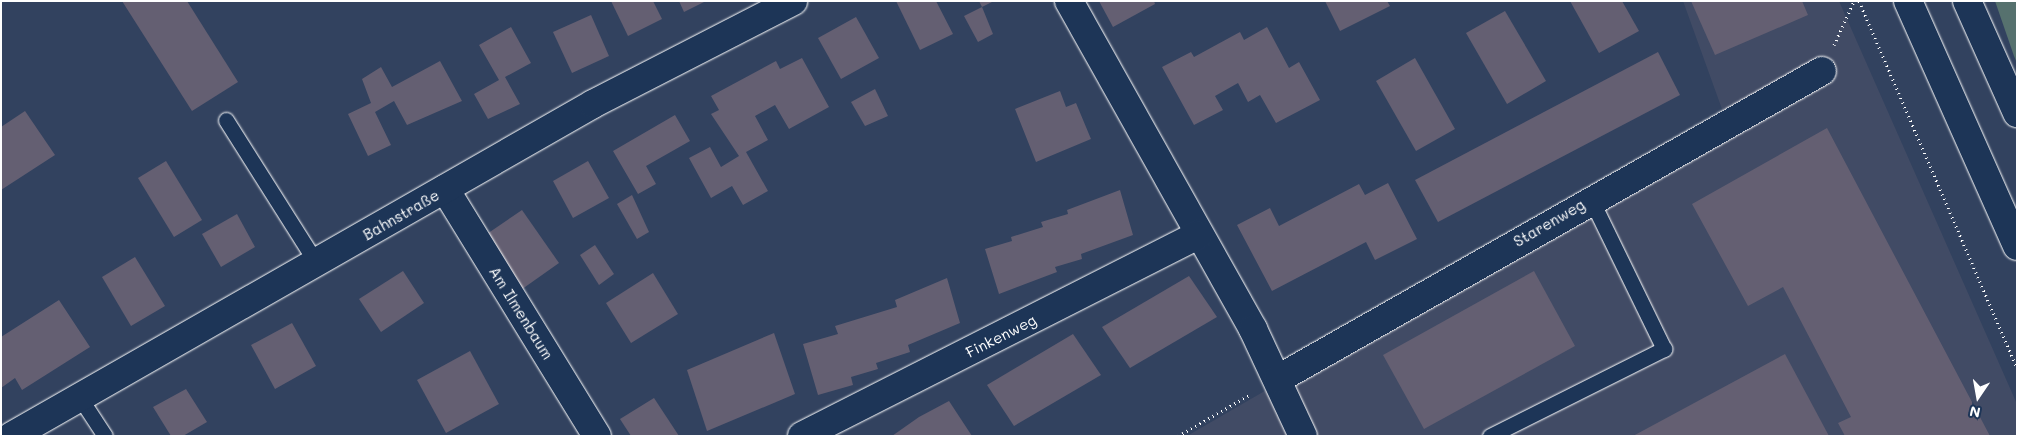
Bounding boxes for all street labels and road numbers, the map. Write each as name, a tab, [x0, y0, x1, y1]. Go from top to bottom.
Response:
street label: Bahnstraße	[360, 186, 442, 244]
street label: Starenweg	[1510, 195, 1588, 251]
street label: Am Ilmenbaum	[485, 263, 557, 363]
street label: Finkenweg	[963, 311, 1039, 361]

